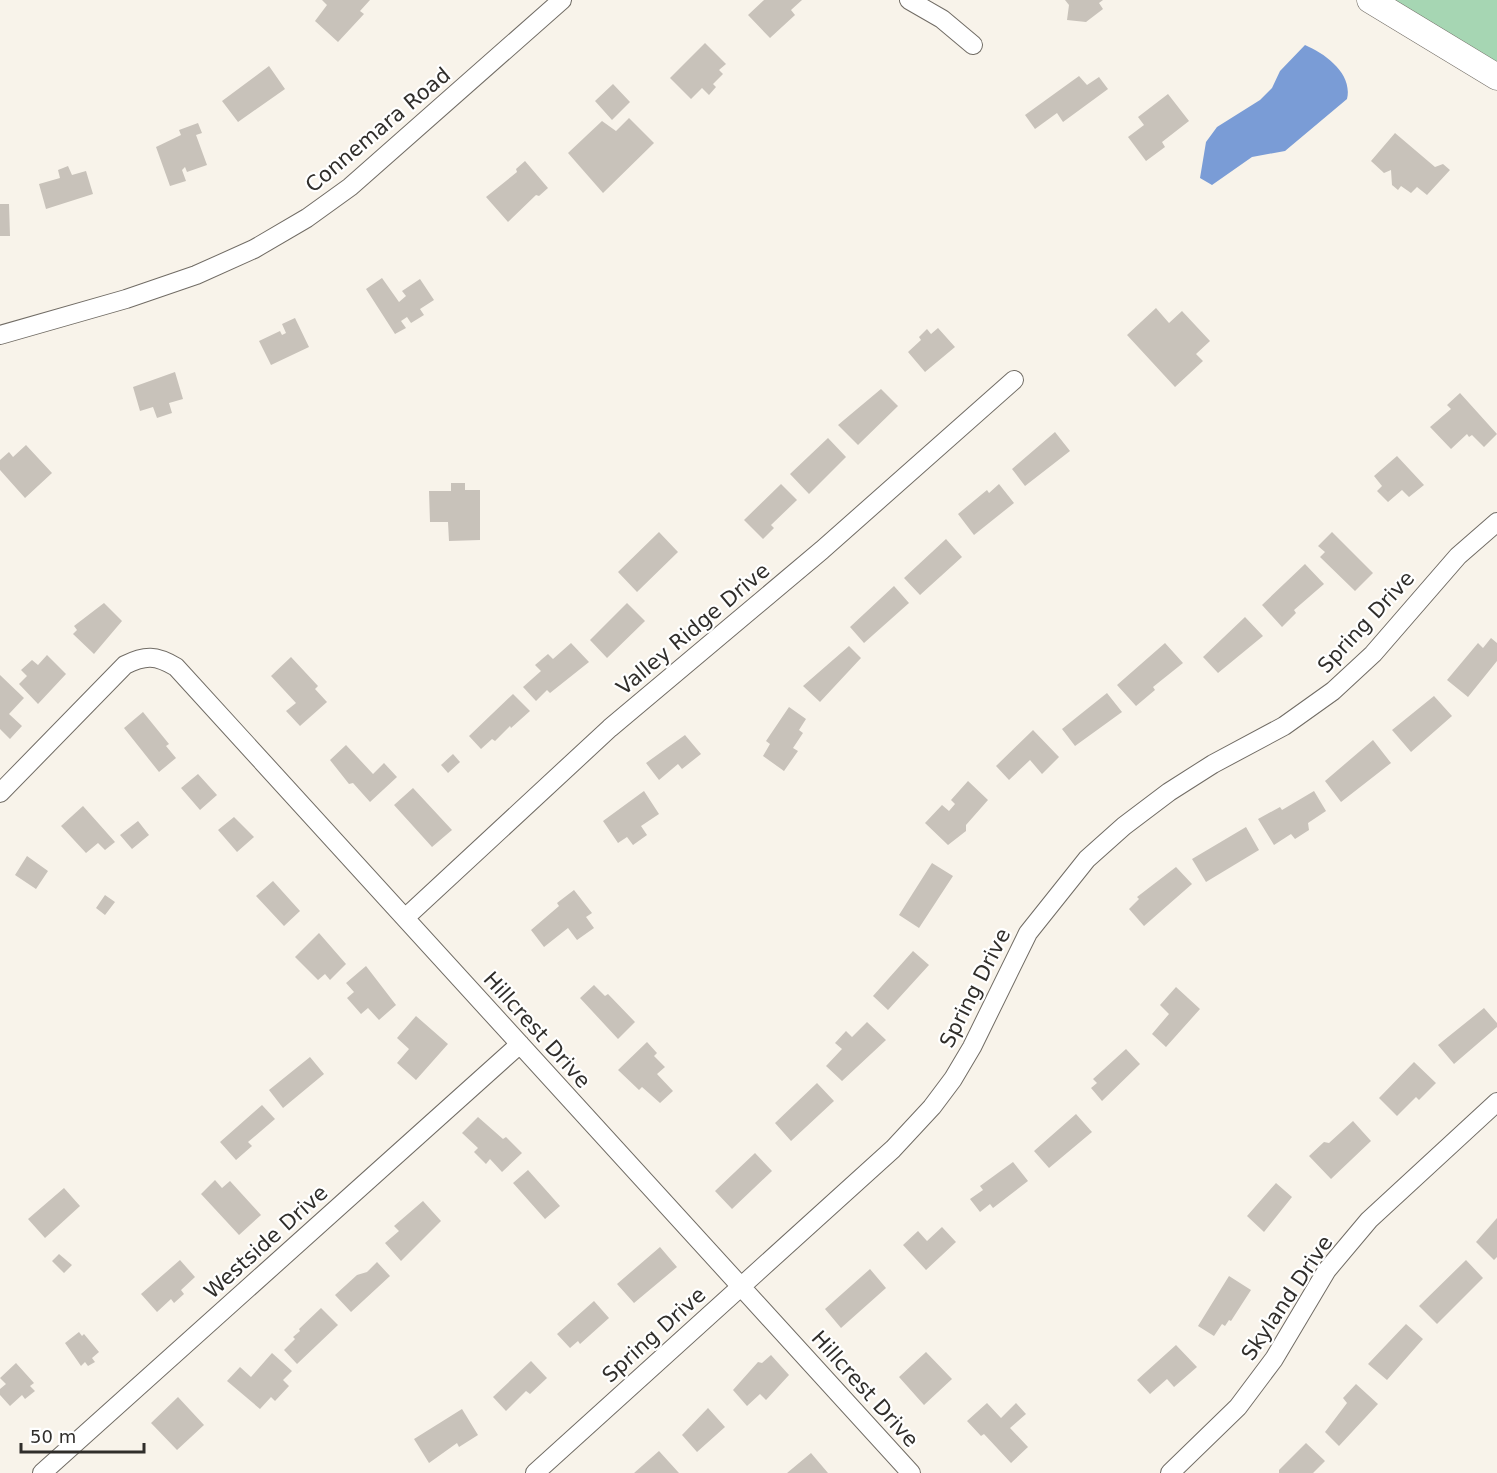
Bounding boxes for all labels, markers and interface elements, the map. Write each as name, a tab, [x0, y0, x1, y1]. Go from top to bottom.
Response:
street label: Connemara Road	[301, 63, 455, 197]
street label: Valley Ridge Drive	[612, 558, 774, 700]
street label: Spring Drive	[1313, 566, 1419, 678]
street label: Spring Drive	[935, 924, 1015, 1052]
street label: Hillcrest Drive	[479, 967, 595, 1093]
street label: Westside Drive	[200, 1180, 332, 1304]
street label: Skyland Drive	[1236, 1231, 1338, 1365]
street label: Spring Drive	[598, 1282, 710, 1388]
street label: Hillcrest Drive	[807, 1326, 923, 1452]
scale bar	[21, 1416, 144, 1454]
text: 50 m	[30, 1426, 76, 1447]

